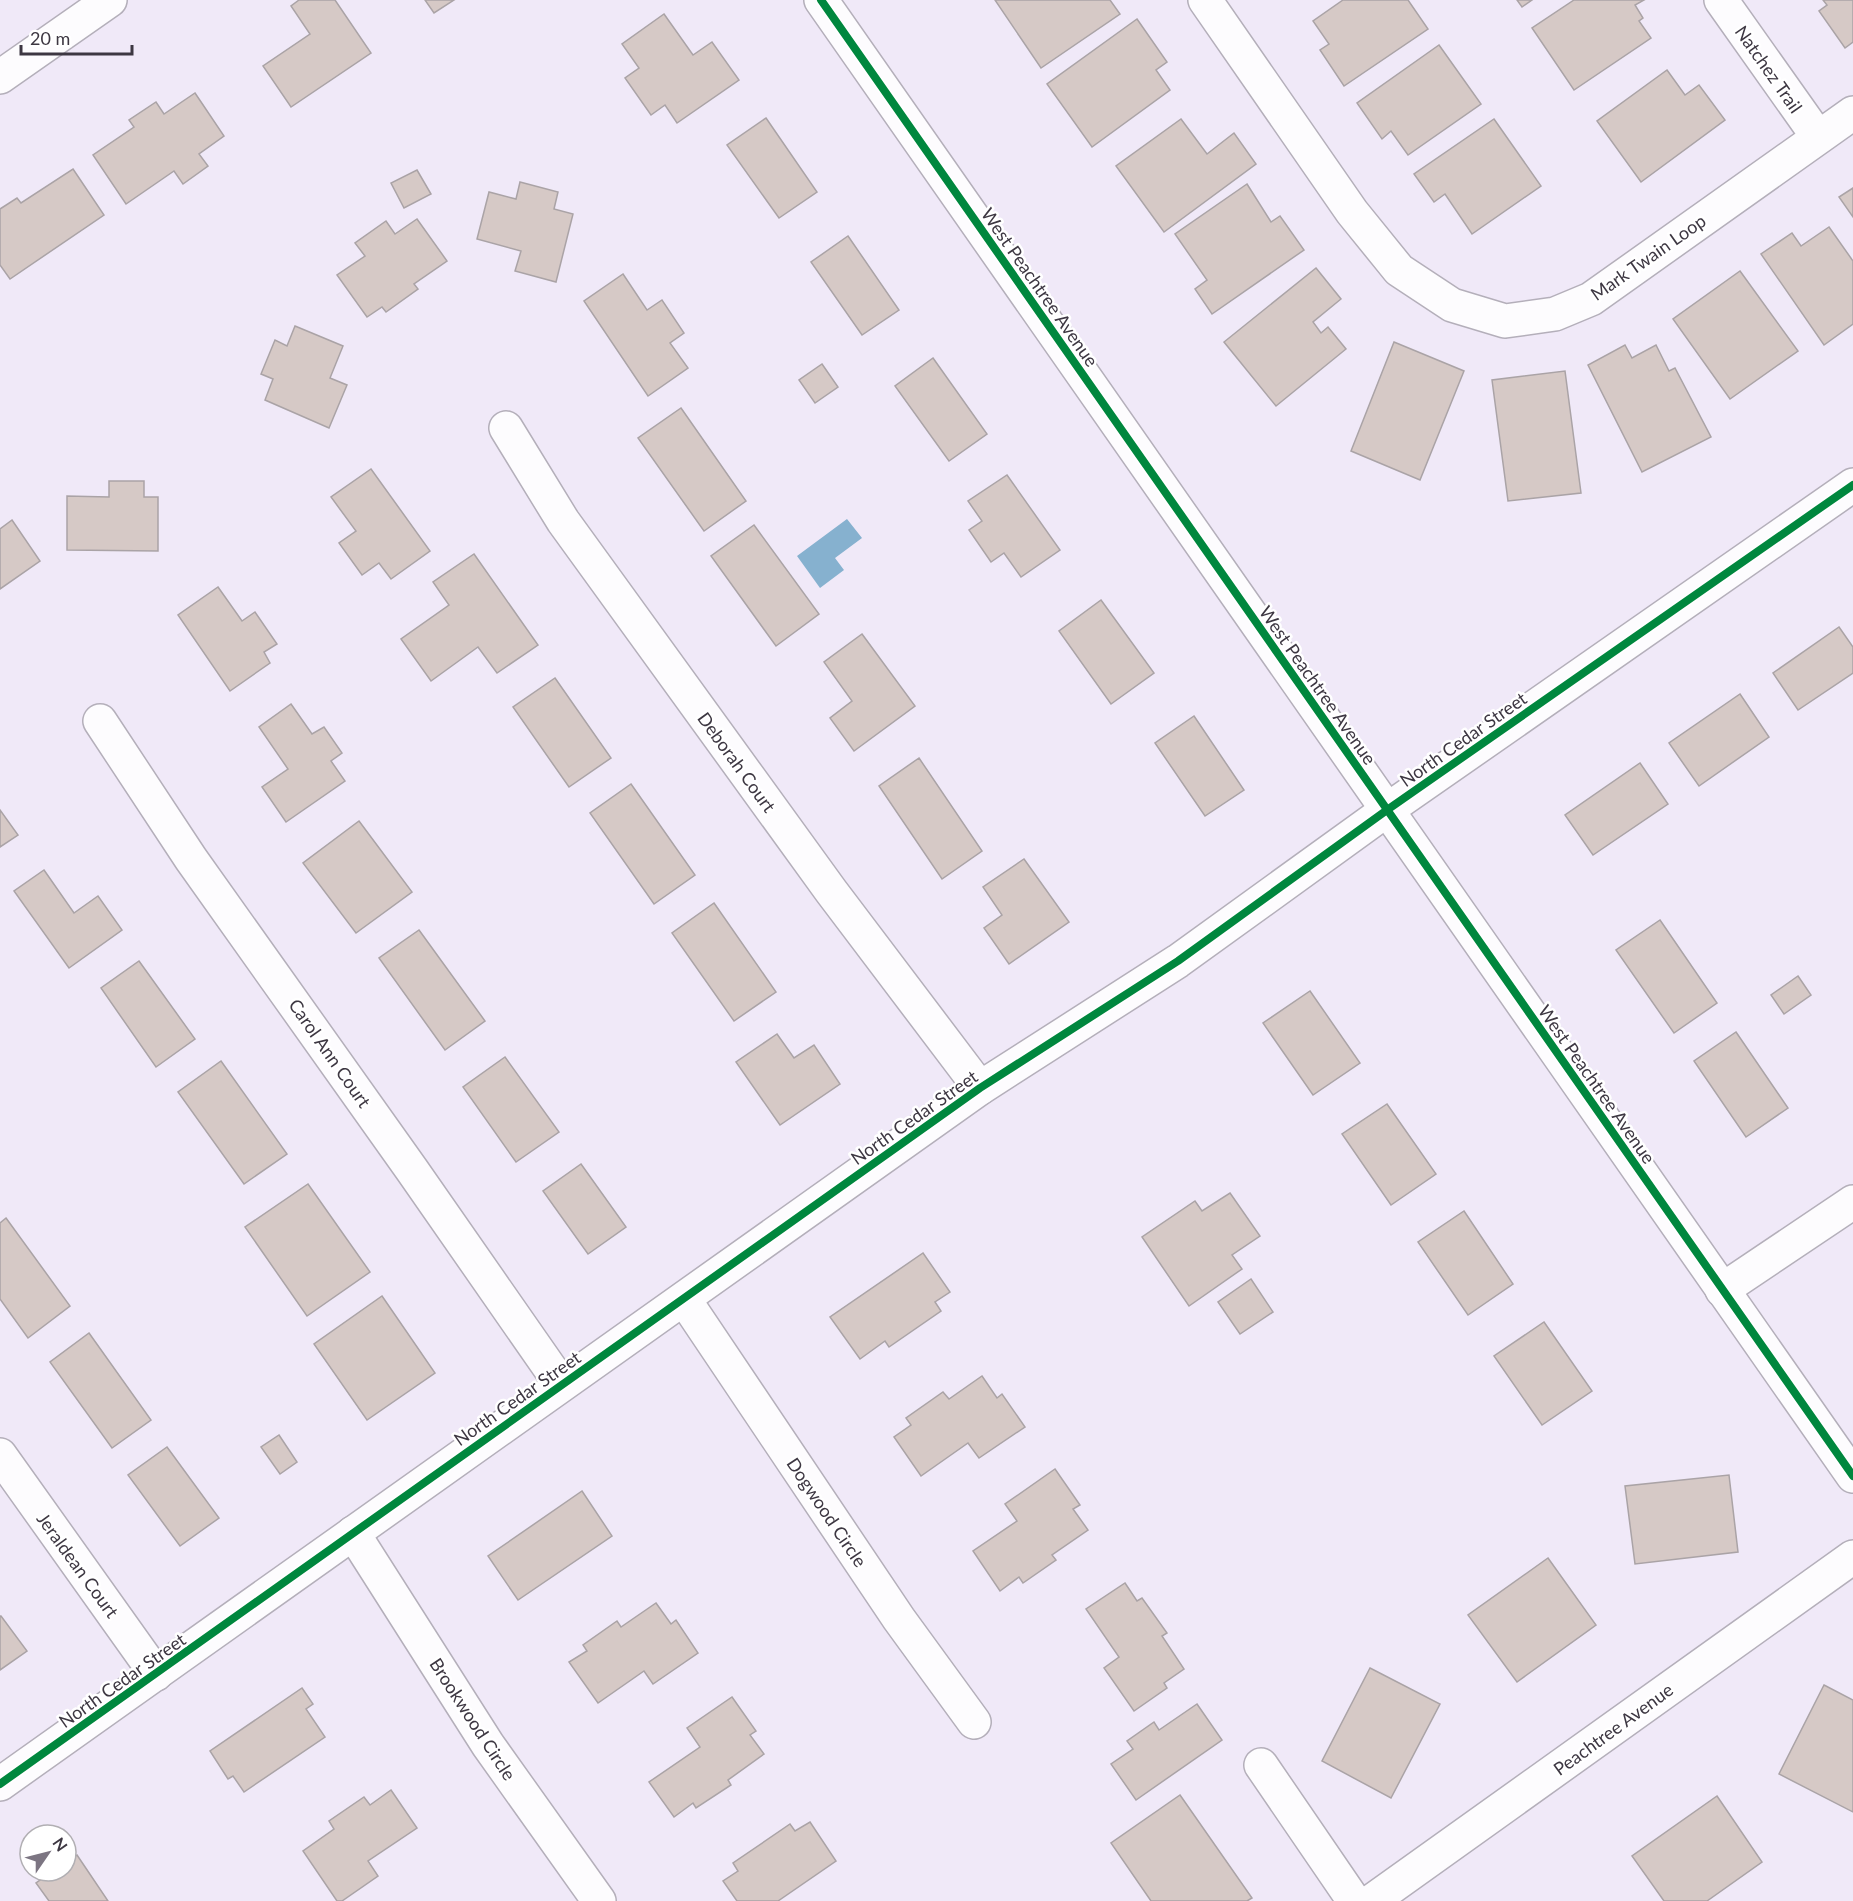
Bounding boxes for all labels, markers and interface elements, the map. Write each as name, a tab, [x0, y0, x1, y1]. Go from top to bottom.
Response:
scale bar	[21, 18, 132, 56]
street label: Natchez Trail	[1731, 21, 1807, 117]
text: 20 m	[30, 27, 70, 49]
street label: West Peachtree Avenue	[977, 203, 1103, 371]
street label: Mark Twain Loop	[1586, 209, 1710, 305]
street label: West Peachtree Avenue	[1255, 601, 1381, 769]
street label: North Cedar Street	[1395, 687, 1531, 791]
street label: Deborah Court	[693, 708, 781, 817]
street label: Carol Ann Court	[284, 994, 376, 1112]
street label: West Peachtree Avenue	[1534, 1000, 1660, 1168]
street label: North Cedar Street	[846, 1065, 982, 1169]
street label: North Cedar Street	[449, 1346, 585, 1450]
street label: Dogwood Circle	[782, 1453, 872, 1571]
street label: Jeraldean Court	[32, 1508, 124, 1622]
street label: North Cedar Street	[54, 1628, 190, 1732]
street label: Brookwood Circle	[425, 1654, 521, 1784]
street label: Peachtree Avenue	[1549, 1678, 1677, 1780]
north arrow	[18, 1823, 78, 1883]
text: N	[49, 1834, 72, 1855]

